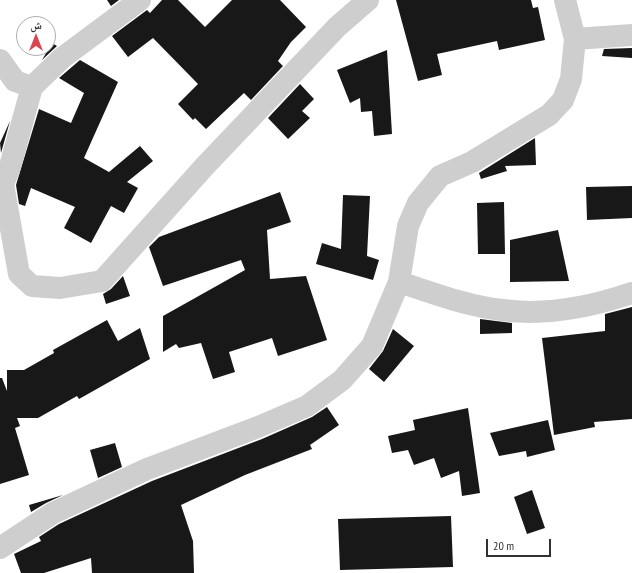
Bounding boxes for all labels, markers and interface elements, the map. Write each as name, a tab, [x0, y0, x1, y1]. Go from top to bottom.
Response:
north arrow	[16, 16, 56, 56]
text: ش	[30, 18, 42, 32]
scale bar	[488, 531, 553, 557]
text: 20 m	[493, 538, 514, 553]

